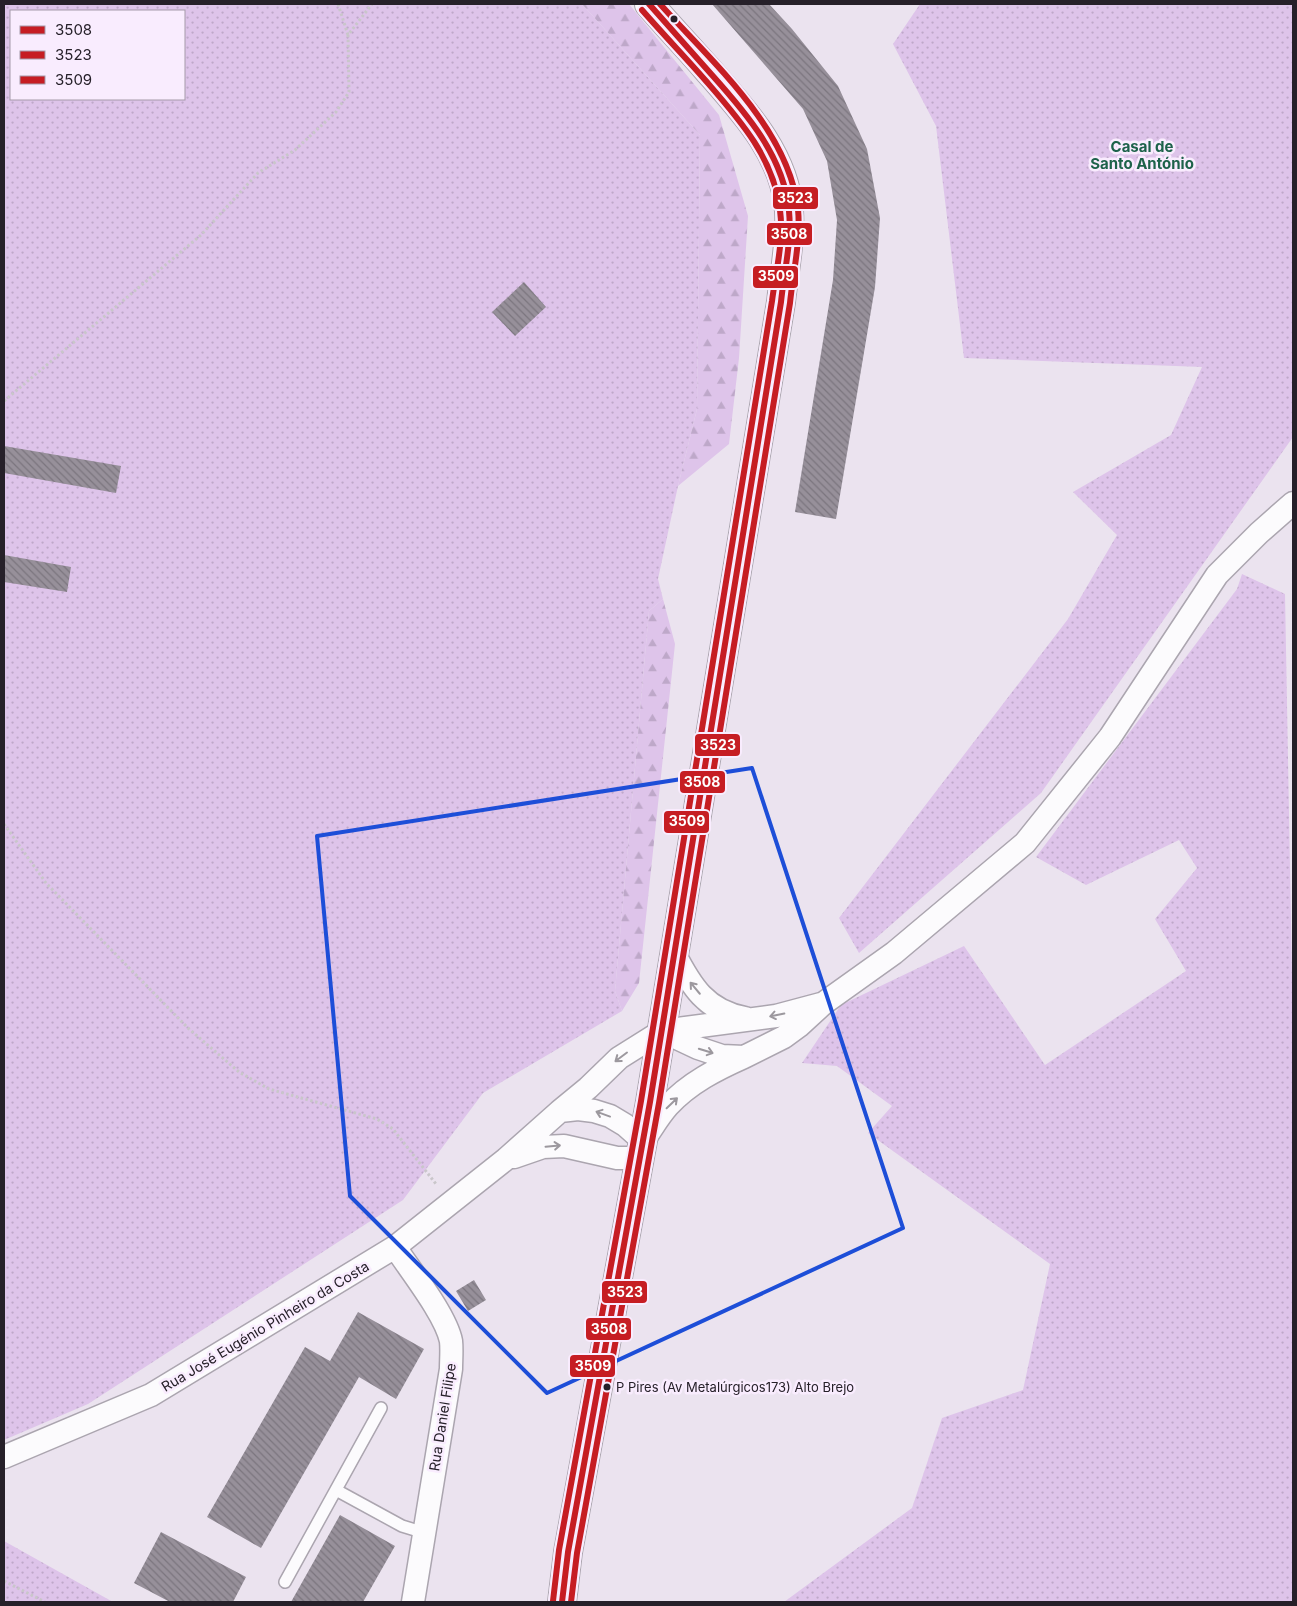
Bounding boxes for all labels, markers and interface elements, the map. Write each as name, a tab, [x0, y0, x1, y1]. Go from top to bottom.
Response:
legend	[10, 10, 185, 100]
unlabelled marker	[669, 14, 679, 24]
text: 3508	[55, 20, 92, 39]
text: 3523	[55, 45, 92, 64]
text: 3509	[55, 70, 92, 89]
district label: Casal de Santo António	[1090, 137, 1194, 173]
line badge: 3523	[772, 186, 819, 210]
text: 3523	[777, 189, 813, 206]
line badge: 3508	[766, 222, 813, 246]
text: 3508	[771, 225, 807, 242]
line badge: 3509	[752, 265, 799, 289]
text: 3509	[758, 267, 794, 284]
line badge: 3523	[694, 733, 741, 757]
text: 3523	[700, 736, 736, 753]
line badge: 3508	[679, 770, 726, 794]
text: 3508	[684, 773, 720, 790]
line badge: 3509	[663, 810, 710, 834]
text: 3509	[669, 812, 705, 829]
one-way arrow	[689, 982, 701, 995]
one-way arrow	[769, 1011, 785, 1020]
one-way arrow	[698, 1046, 714, 1056]
one-way arrow	[615, 1052, 628, 1063]
one-way arrow	[666, 1097, 679, 1109]
one-way arrow	[596, 1109, 611, 1118]
one-way arrow	[544, 1142, 560, 1151]
street label: Rua José Eugénio Pinheiro da Costa	[158, 1257, 372, 1395]
line badge: 3523	[601, 1280, 648, 1304]
text: 3523	[607, 1283, 643, 1300]
line badge: 3508	[585, 1317, 632, 1341]
text: 3508	[591, 1320, 627, 1337]
line badge: 3509	[569, 1354, 616, 1378]
text: 3509	[575, 1357, 611, 1374]
street label: Rua Daniel Filipe	[425, 1362, 459, 1472]
place label: P Pires (Av Metalúrgicos173) Alto Brejo	[616, 1379, 854, 1395]
marker: P Pires (Av Metalúrgicos173) Alto Brejo	[602, 1382, 612, 1392]

